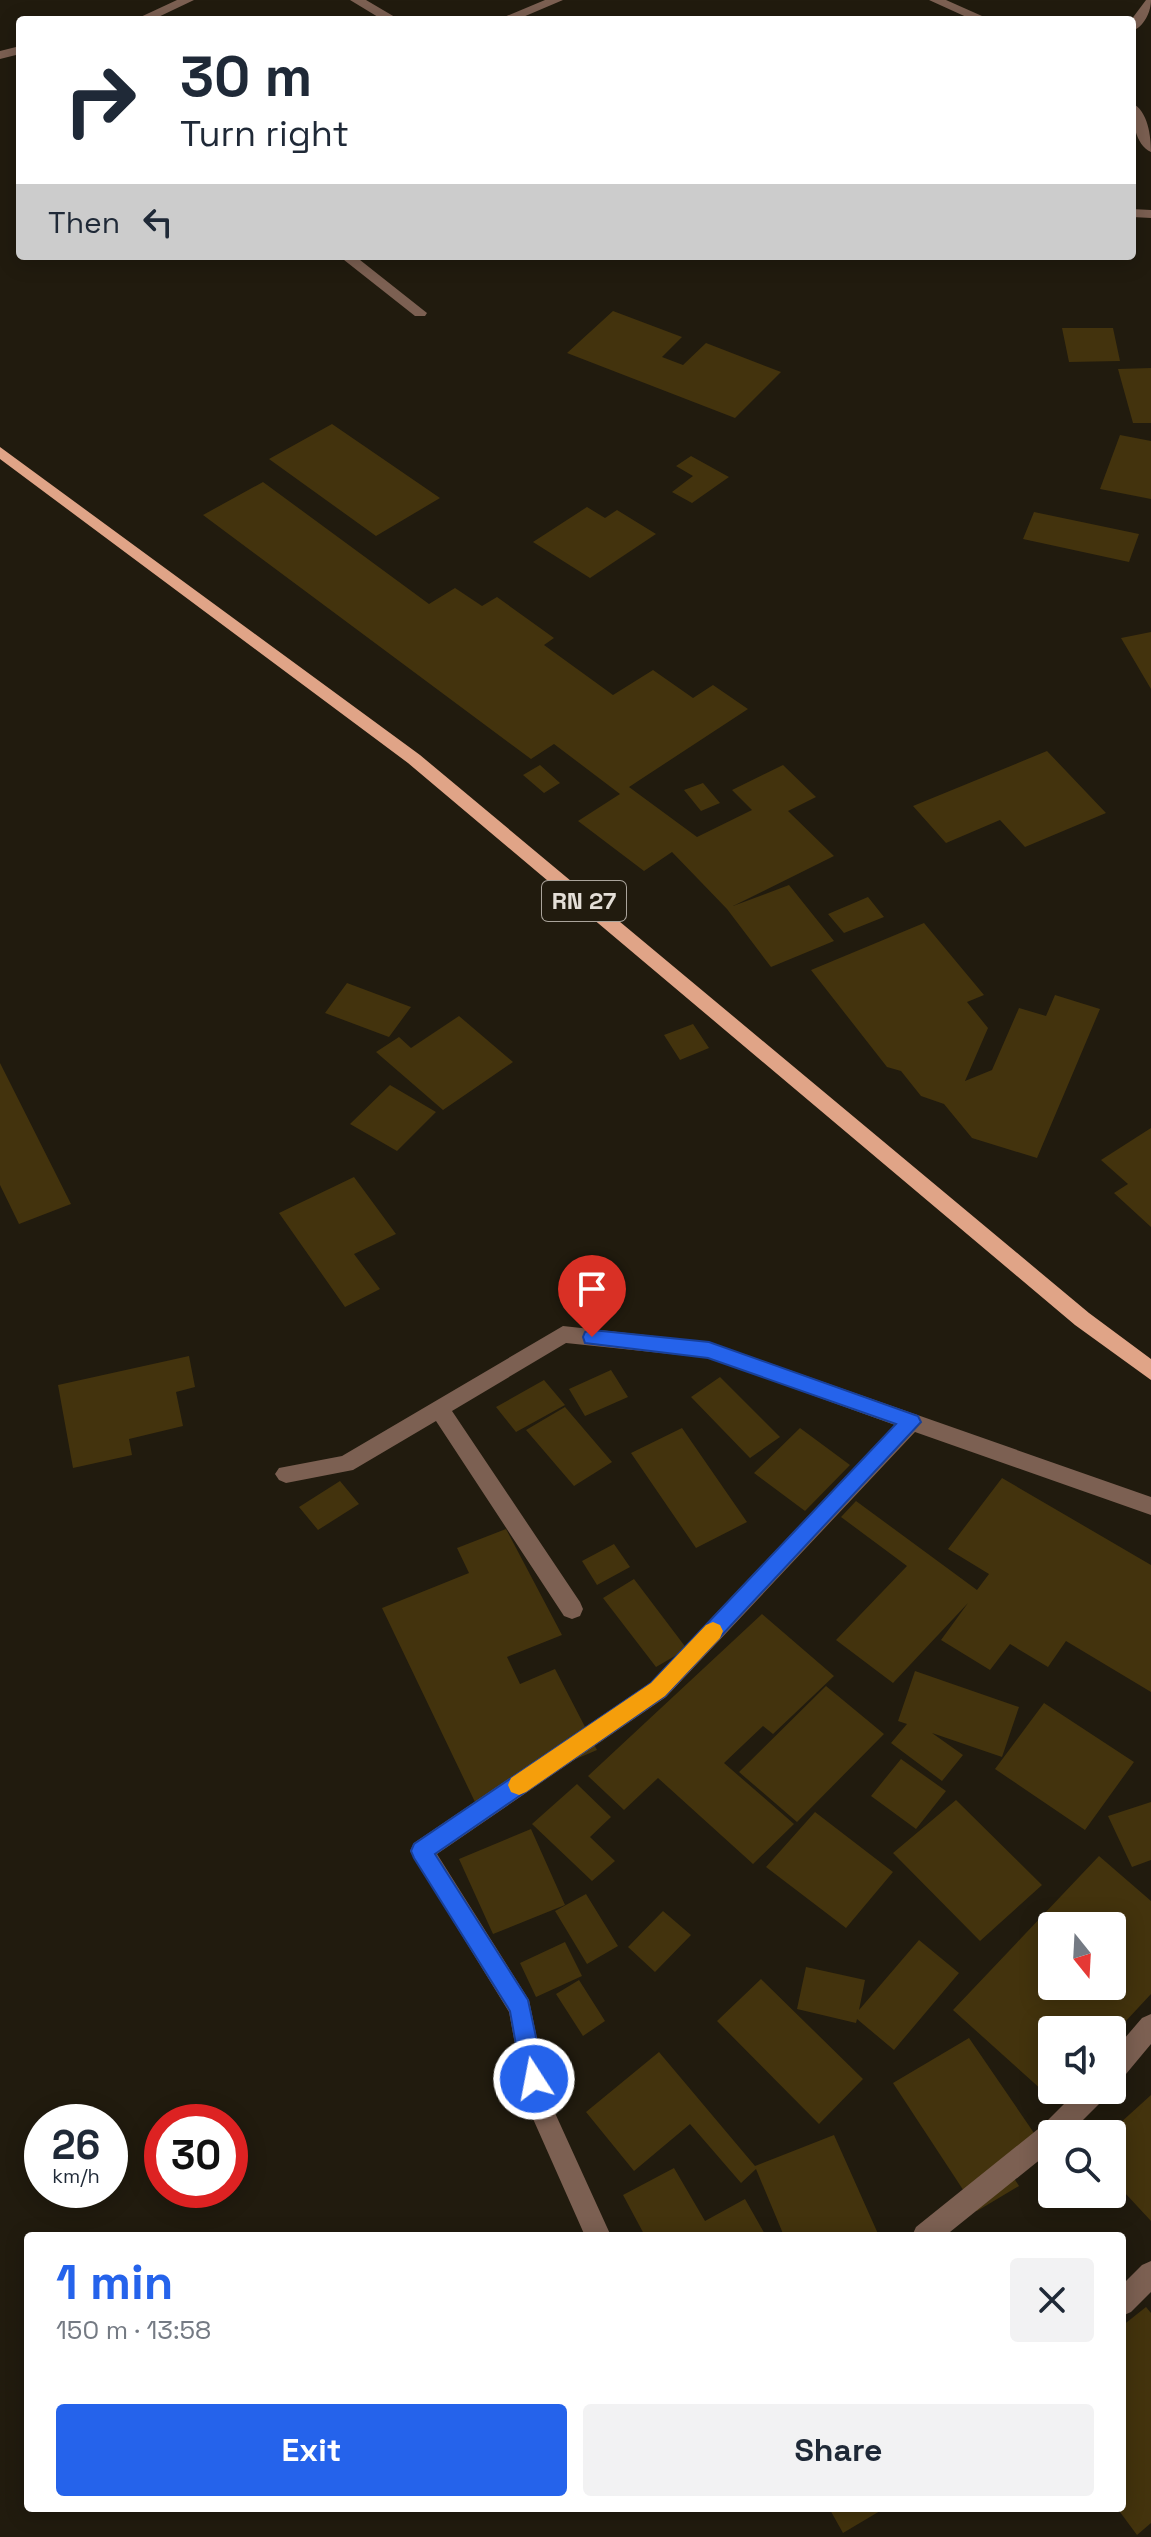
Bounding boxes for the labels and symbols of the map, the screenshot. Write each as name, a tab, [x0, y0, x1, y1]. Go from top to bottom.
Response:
road number: RN 27	[542, 881, 626, 921]
pin	[558, 1255, 626, 1337]
north arrow	[1038, 1912, 1126, 2000]
position arrow	[492, 2037, 576, 2121]
speed limit sign: 30	[144, 2104, 248, 2208]

